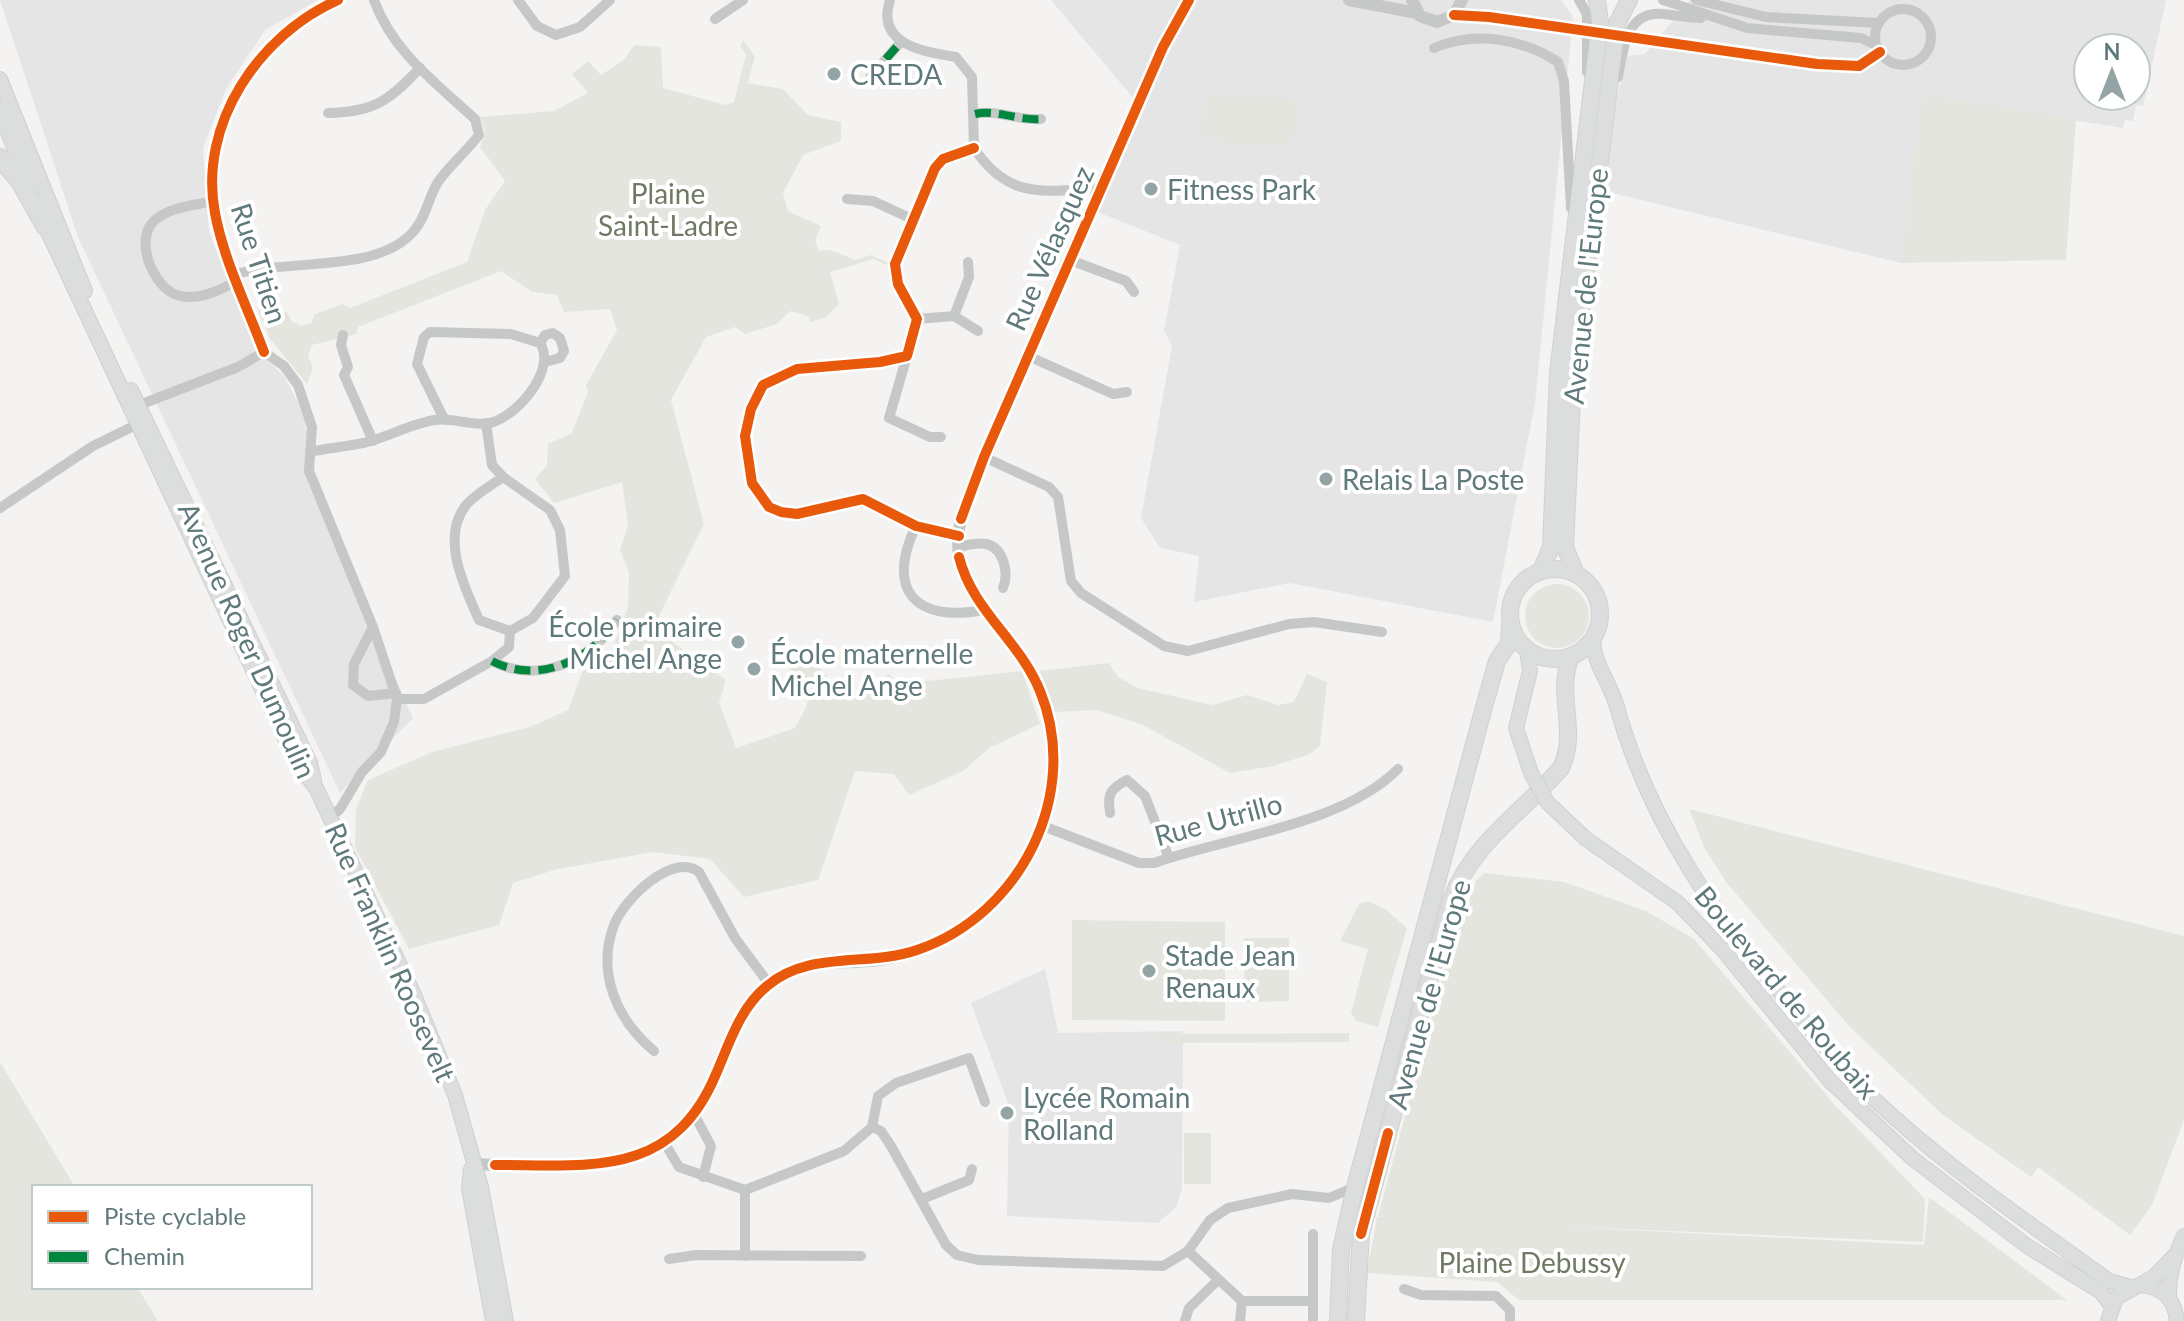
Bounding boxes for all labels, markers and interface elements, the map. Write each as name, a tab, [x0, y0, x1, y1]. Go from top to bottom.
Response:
north arrow	[2072, 32, 2152, 112]
text: N	[2104, 38, 2120, 65]
place label: CREDA	[850, 57, 942, 91]
marker: CREDA	[825, 65, 843, 83]
street label: Rue Vélasquez	[998, 160, 1100, 336]
street label: Avenue de l'Europe	[1556, 166, 1614, 406]
place label: Fitness Park	[1167, 172, 1317, 206]
park label: Plaine Saint-Ladre	[598, 176, 738, 242]
marker: Fitness Park	[1142, 180, 1160, 198]
street label: Rue Titien	[225, 199, 295, 327]
place label: Relais La Poste	[1342, 462, 1524, 496]
marker: Relais La Poste	[1317, 470, 1335, 488]
street label: Avenue Roger Dumoulin	[172, 497, 324, 783]
place label: École primaire Michel Ange	[548, 609, 722, 675]
marker: École primaire Michel Ange	[729, 633, 747, 651]
place label: École maternelle Michel Ange	[770, 636, 973, 702]
marker: École maternelle Michel Ange	[745, 660, 763, 678]
street label: Rue Utrillo	[1150, 786, 1286, 852]
street label: Rue Franklin Roosevelt	[319, 817, 463, 1087]
street label: Avenue de l'Europe	[1379, 875, 1477, 1113]
street label: Boulevard de Roubaix	[1688, 879, 1886, 1105]
place label: Stade Jean Renaux	[1165, 938, 1296, 1004]
marker: Stade Jean Renaux	[1140, 962, 1158, 980]
place label: Lycée Romain Rolland	[1023, 1080, 1190, 1146]
marker: Lycée Romain Rolland	[998, 1104, 1016, 1122]
legend	[32, 1185, 312, 1289]
text: Piste cyclable	[104, 1201, 246, 1230]
text: Chemin	[104, 1241, 185, 1270]
park label: Plaine Debussy	[1438, 1245, 1626, 1279]

